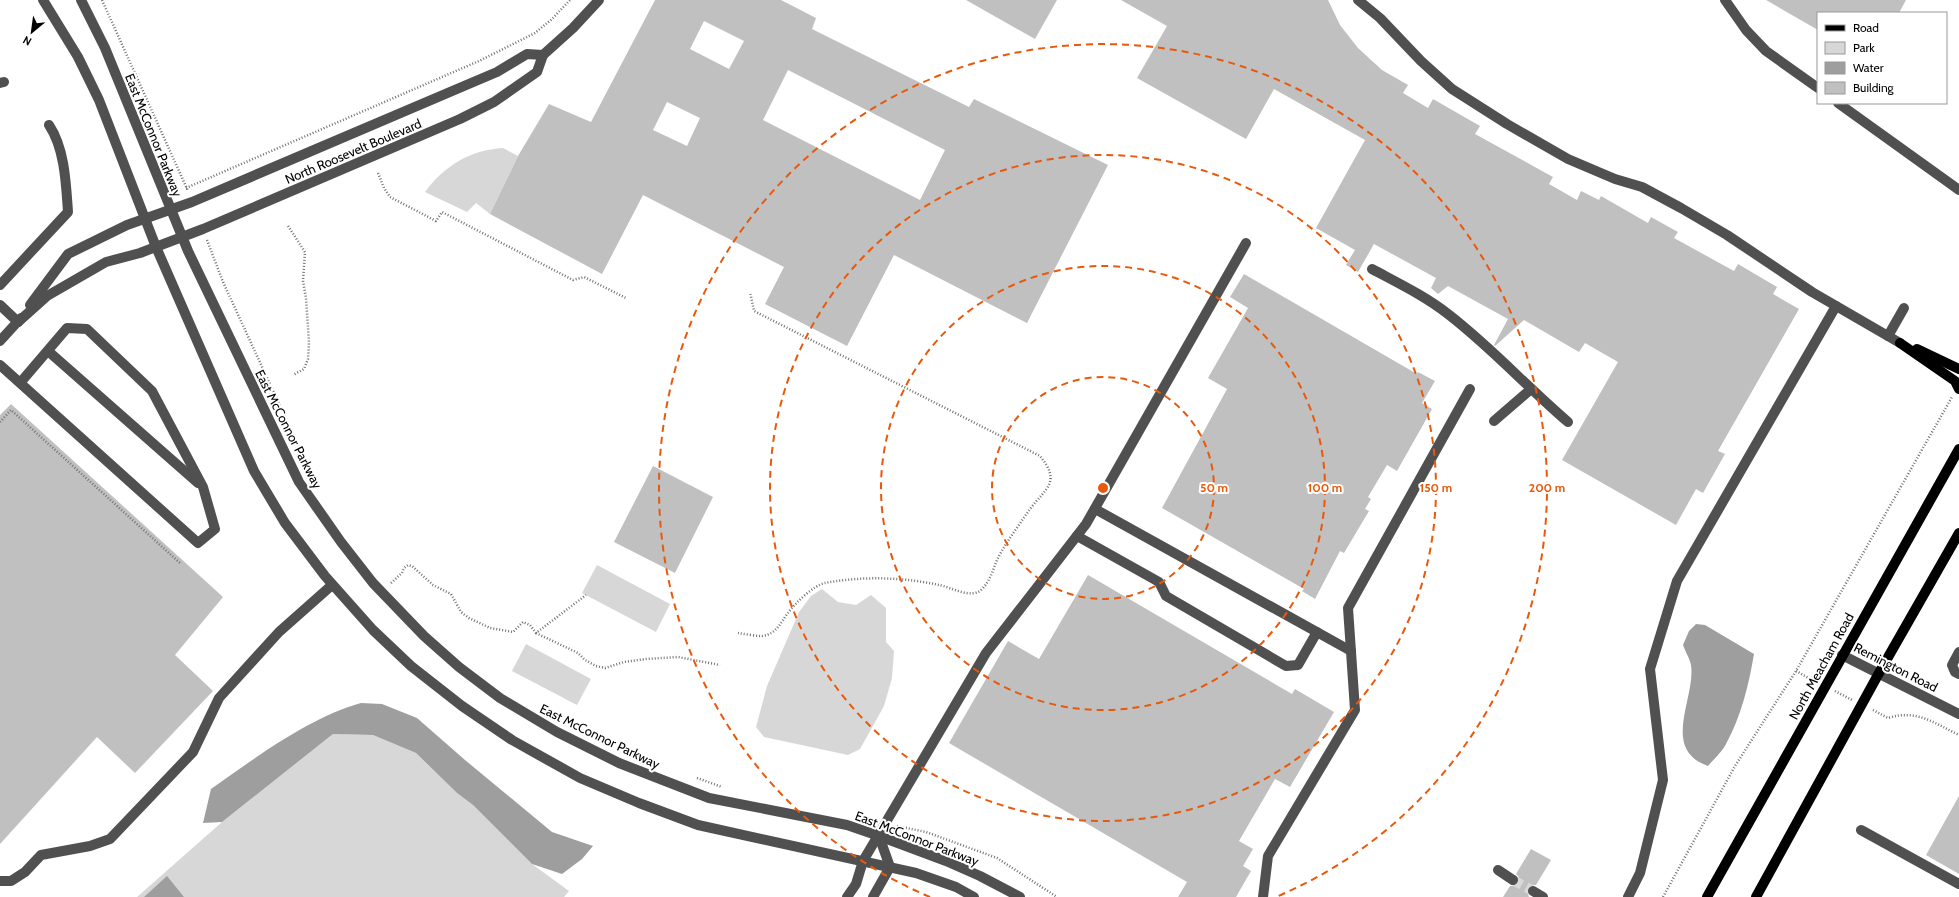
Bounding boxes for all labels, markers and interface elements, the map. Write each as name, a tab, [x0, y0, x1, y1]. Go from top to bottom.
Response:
north arrow	[12, 12, 52, 52]
legend	[1817, 12, 1947, 104]
text: Road	[1853, 20, 1879, 35]
text: N	[20, 33, 34, 49]
text: Park	[1853, 40, 1875, 55]
text: Water	[1853, 60, 1884, 75]
street label: East McConnor Parkway	[122, 71, 186, 199]
text: Building	[1853, 80, 1895, 95]
street label: North Roosevelt Boulevard	[282, 115, 424, 187]
street label: East McConnor Parkway	[252, 367, 326, 492]
text: 50 m	[1200, 480, 1228, 495]
text: 100 m	[1308, 480, 1342, 495]
text: 150 m	[1420, 480, 1452, 495]
text: 200 m	[1529, 480, 1565, 495]
centre of rings	[1096, 481, 1110, 495]
street label: North Meacham Road	[1785, 610, 1857, 722]
street label: Remington Road	[1851, 639, 1941, 695]
street label: East McConnor Parkway	[537, 700, 663, 772]
street label: East McConnor Parkway	[853, 807, 982, 869]

